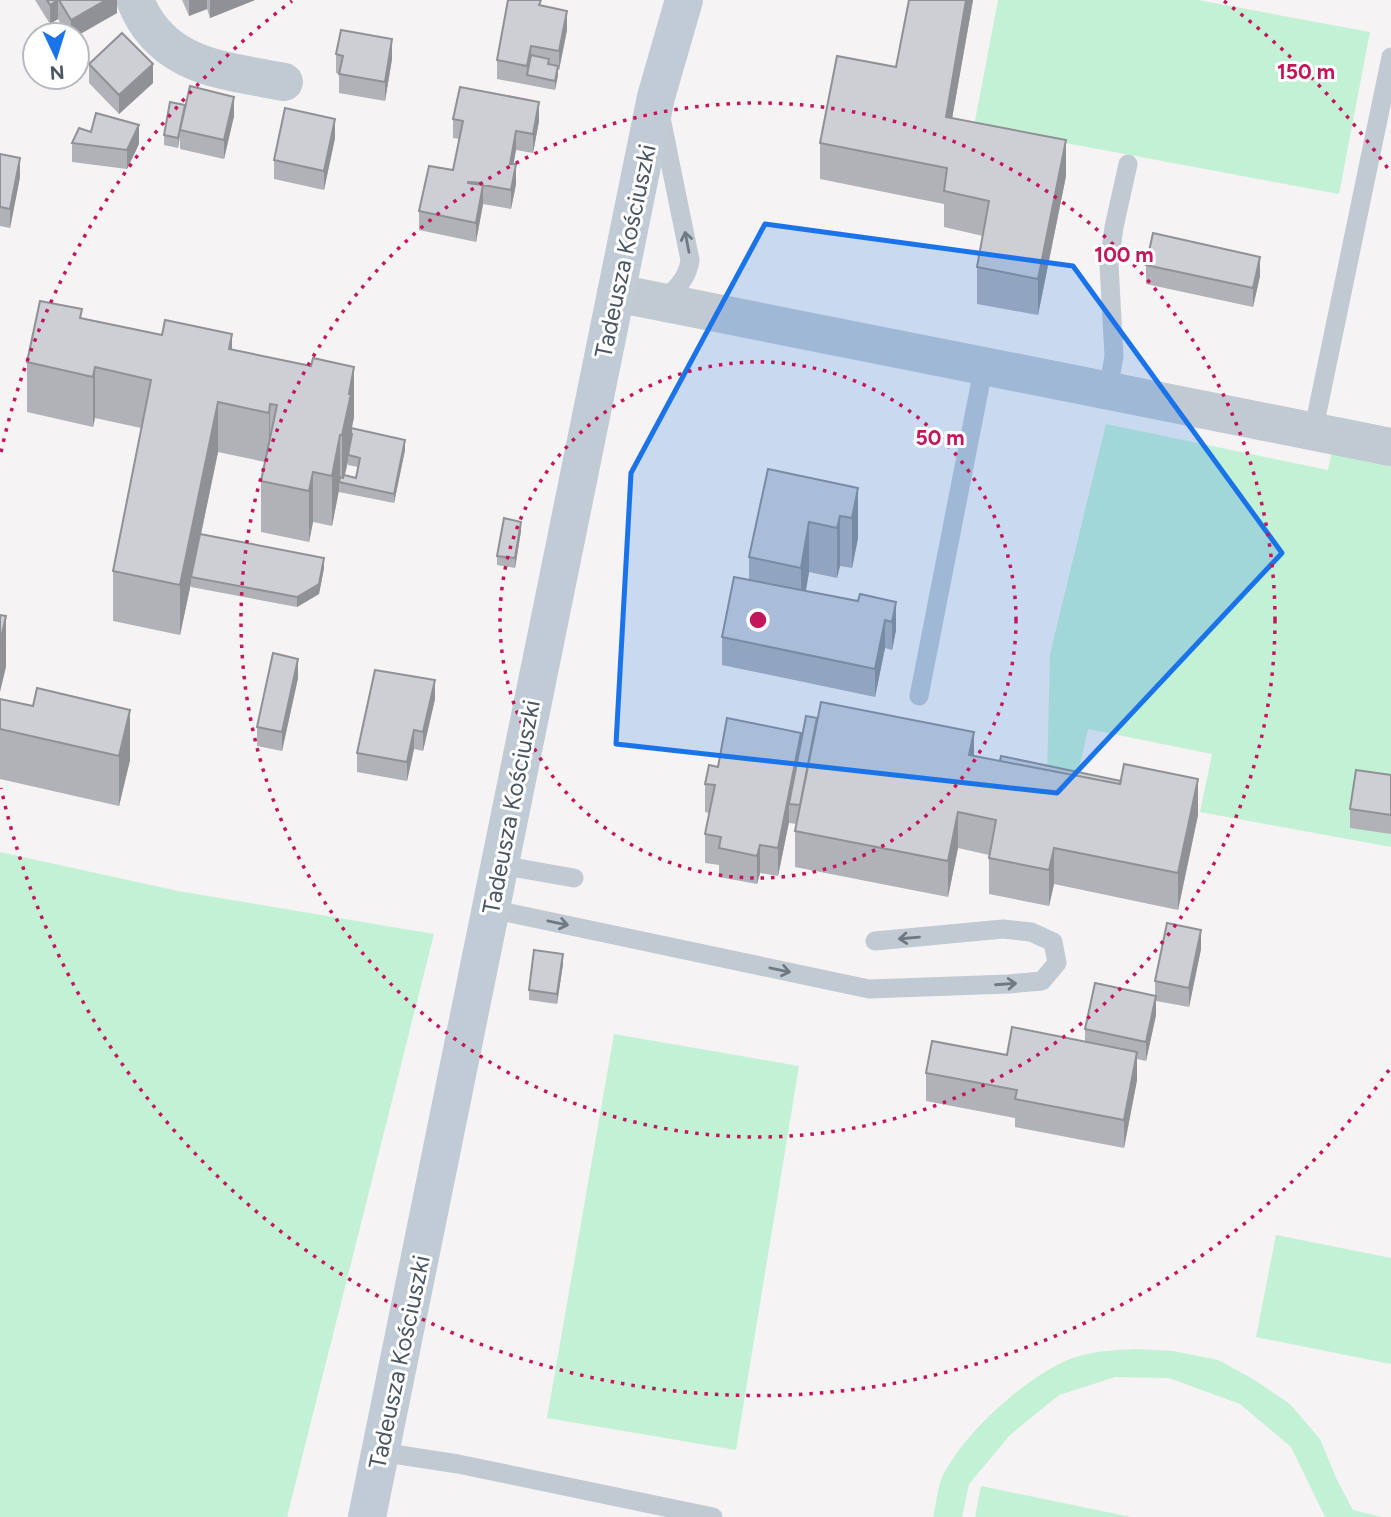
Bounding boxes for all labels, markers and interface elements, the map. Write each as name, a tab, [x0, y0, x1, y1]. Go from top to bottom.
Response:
north arrow	[21, 21, 91, 91]
text: 150 m	[1277, 59, 1335, 84]
text: N	[49, 60, 65, 84]
street label: Tadeusza Kościuszki	[588, 142, 662, 360]
one-way arrow	[679, 232, 693, 254]
text: 100 m	[1094, 242, 1154, 267]
text: 50 m	[915, 425, 965, 450]
centre of rings	[746, 608, 770, 632]
street label: Tadeusza Kościuszki	[476, 697, 546, 917]
one-way arrow	[546, 917, 569, 931]
one-way arrow	[899, 932, 921, 945]
one-way arrow	[768, 964, 791, 978]
one-way arrow	[994, 977, 1017, 990]
street label: Tadeusza Kościuszki	[362, 1253, 436, 1471]

